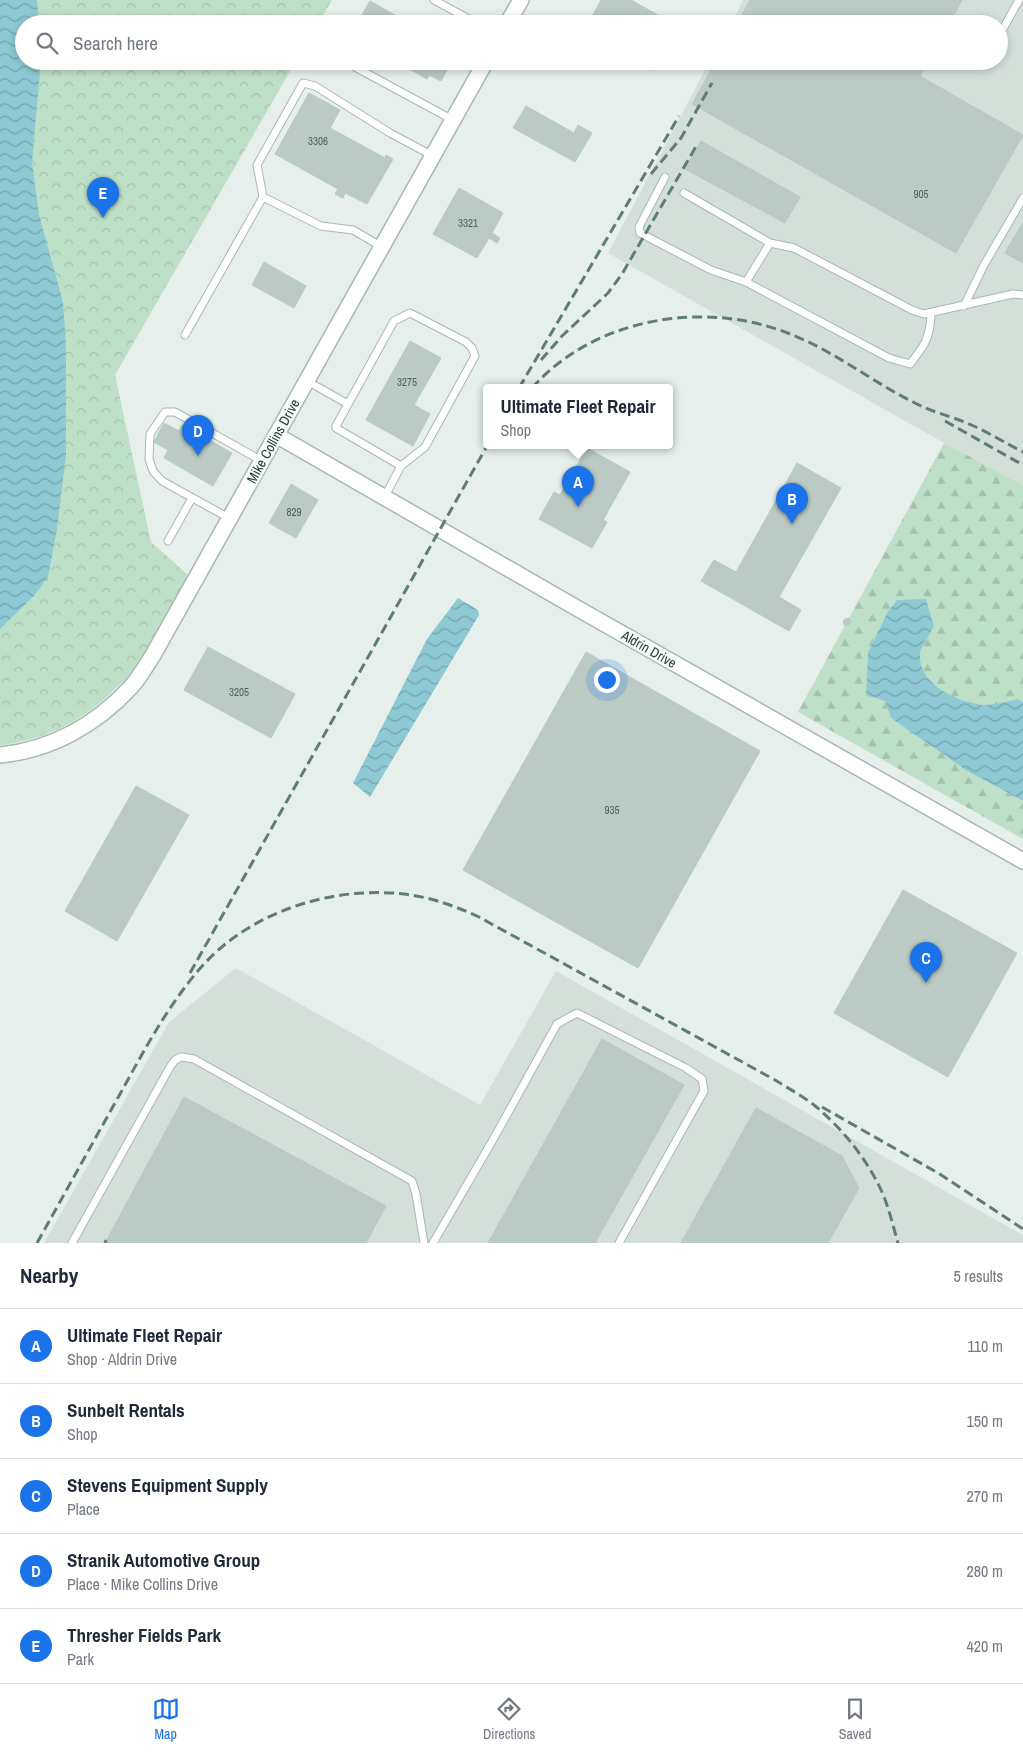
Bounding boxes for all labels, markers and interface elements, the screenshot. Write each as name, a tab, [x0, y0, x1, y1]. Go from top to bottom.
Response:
search box	[15, 15, 1008, 70]
icon: search	[33, 29, 61, 57]
text: Search here	[73, 30, 158, 56]
house number: 3306	[308, 134, 328, 148]
pin: E	[87, 177, 119, 218]
house number: 905	[913, 187, 929, 201]
house number: 3321	[458, 216, 478, 230]
house number: 3275	[397, 375, 417, 389]
popup	[483, 384, 673, 449]
text: Ultimate Fleet Repair	[501, 393, 655, 419]
street label: Mike Collins Drive	[242, 396, 304, 486]
pin: D	[182, 415, 214, 456]
text: Shop	[501, 419, 531, 441]
pin: A	[562, 466, 594, 507]
pin: B	[776, 483, 808, 524]
house number: 829	[286, 505, 302, 519]
street label: Aldrin Drive	[617, 626, 680, 672]
your location	[594, 667, 620, 693]
house number: 3205	[229, 685, 249, 699]
house number: 935	[604, 803, 620, 817]
pin: C	[910, 942, 942, 983]
text: Nearby	[20, 1261, 78, 1290]
text: 5 results	[953, 1265, 1003, 1287]
text: Ultimate Fleet Repair	[67, 1322, 222, 1348]
text: A	[31, 1335, 41, 1357]
text: 110 m	[967, 1335, 1003, 1357]
text: Shop · Aldrin Drive	[67, 1348, 177, 1370]
text: Sunbelt Rentals	[67, 1397, 185, 1423]
text: B	[31, 1410, 41, 1432]
text: 150 m	[967, 1410, 1003, 1432]
text: Shop	[67, 1423, 98, 1445]
text: Stevens Equipment Supply	[67, 1472, 268, 1498]
text: C	[31, 1485, 41, 1507]
text: 270 m	[967, 1485, 1003, 1507]
text: Place	[67, 1498, 100, 1520]
text: Stranik Automotive Group	[67, 1547, 260, 1573]
text: D	[31, 1560, 41, 1582]
text: 280 m	[967, 1560, 1003, 1582]
text: Place · Mike Collins Drive	[67, 1573, 218, 1595]
text: Thresher Fields Park	[67, 1622, 221, 1648]
text: E	[32, 1635, 40, 1657]
text: 420 m	[967, 1635, 1003, 1657]
text: Park	[67, 1648, 94, 1670]
tab: Map	[152, 1695, 180, 1743]
tab: Directions	[483, 1695, 535, 1743]
tab: Saved	[839, 1695, 871, 1743]

